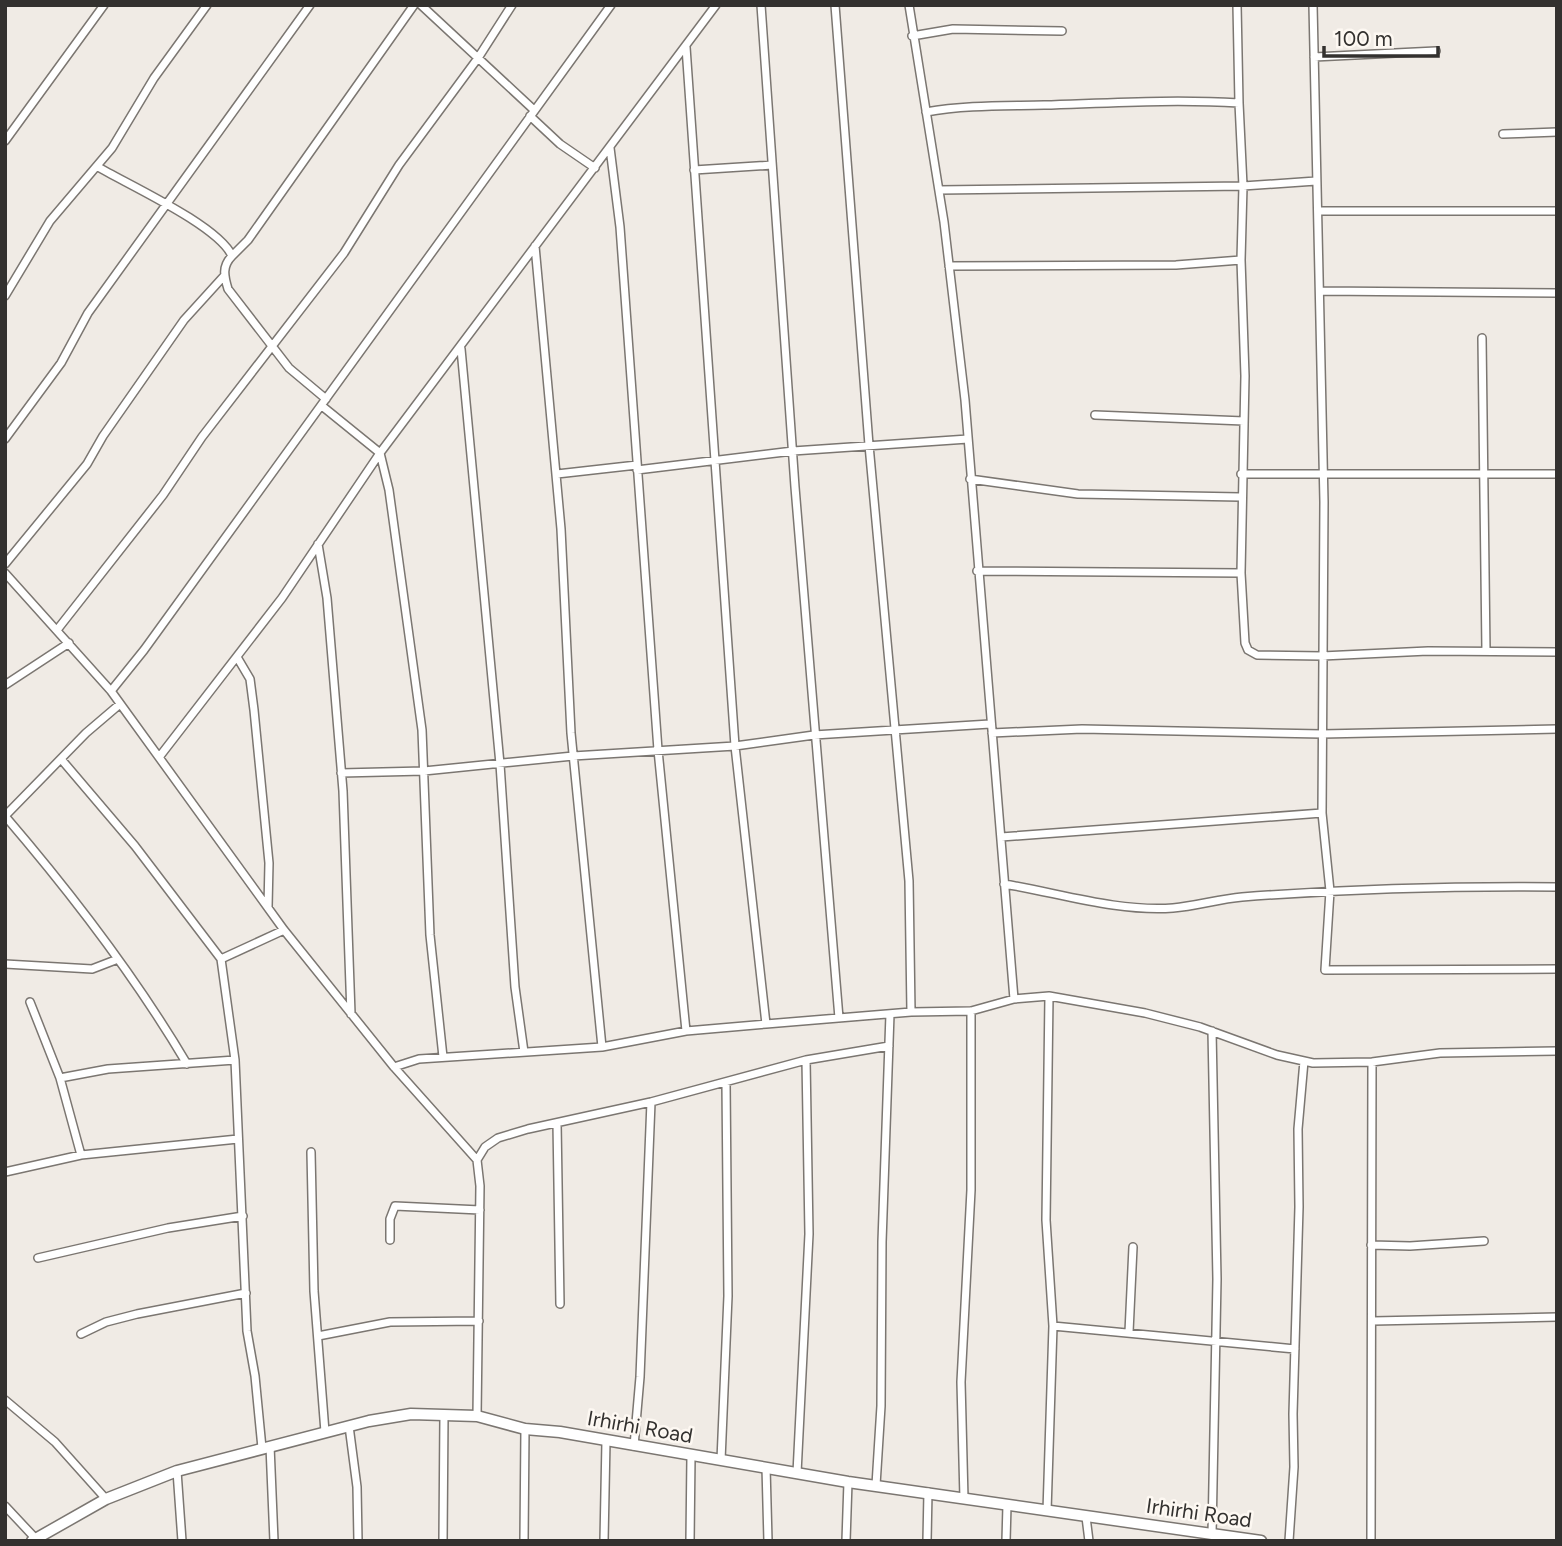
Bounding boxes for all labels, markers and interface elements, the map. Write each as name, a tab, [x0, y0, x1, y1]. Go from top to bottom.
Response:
scale bar	[1324, 14, 1438, 58]
text: 100 m	[1334, 26, 1393, 51]
street label: Irhirhi Road	[585, 1405, 695, 1448]
street label: Irhirhi Road	[1145, 1493, 1254, 1532]

